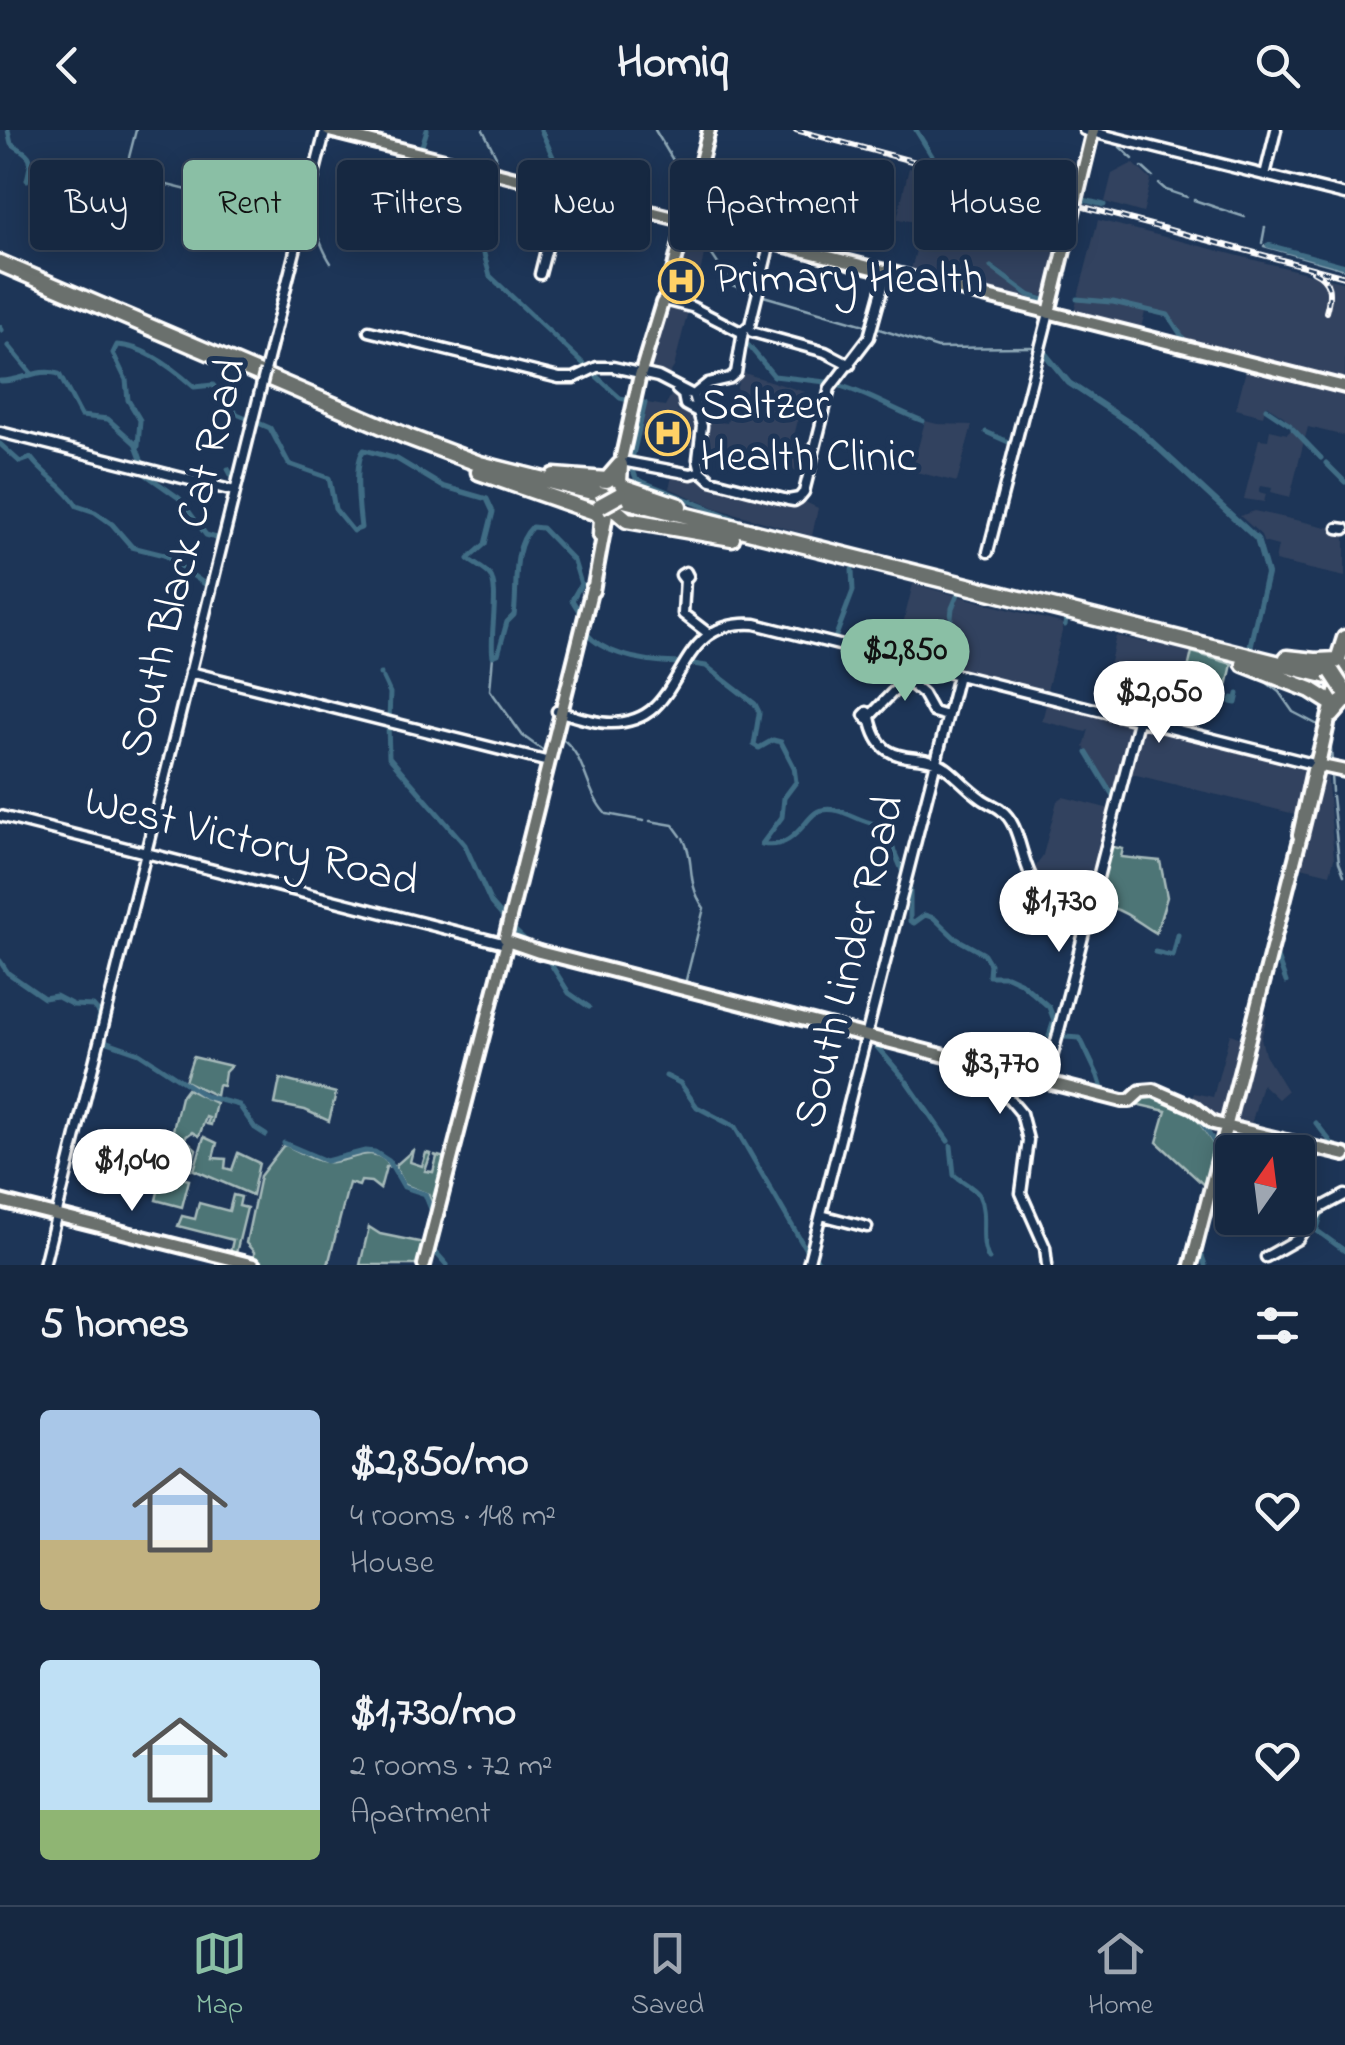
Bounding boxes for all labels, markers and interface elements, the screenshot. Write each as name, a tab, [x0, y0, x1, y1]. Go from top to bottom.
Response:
text: Homiq	[617, 32, 728, 98]
icon: back	[40, 38, 95, 93]
icon: search	[1250, 38, 1305, 93]
chip: Buy	[30, 160, 163, 250]
chip: Rent	[183, 160, 317, 250]
chip: Filters	[337, 160, 498, 250]
chip: New	[518, 160, 650, 250]
chip: Apartment	[670, 160, 894, 250]
chip: House	[914, 160, 1076, 250]
place label: Primary Health	[714, 248, 984, 314]
hospital icon: Primary Health	[658, 258, 704, 304]
street label: South Black Cat Road	[103, 351, 267, 765]
place label: Saltzer Health Clinic	[700, 374, 917, 492]
hospital icon: Saltzer Health Clinic	[645, 410, 691, 456]
pin: $2,850	[824, 619, 986, 704]
text: $2,850	[863, 628, 947, 675]
pin: $2,050	[1078, 661, 1240, 746]
text: $2,050	[1116, 670, 1202, 717]
street label: West Victory Road	[77, 770, 425, 916]
street label: South Linder Road	[778, 789, 924, 1135]
pin: $1,730	[978, 870, 1140, 955]
text: $1,730	[1021, 879, 1097, 926]
pin: $3,770	[919, 1032, 1081, 1117]
text: $3,770	[961, 1041, 1039, 1088]
pin: $1,040	[51, 1129, 213, 1214]
north arrow	[1215, 1135, 1315, 1235]
map controls	[1215, 1135, 1315, 1235]
text: $1,040	[94, 1138, 170, 1185]
text: 5 homes	[40, 1295, 189, 1356]
icon: filters	[1250, 1298, 1305, 1353]
text: $2,850/mo	[350, 1433, 529, 1494]
icon: home	[120, 1450, 240, 1570]
icon: heart	[1250, 1483, 1305, 1538]
text: 4 rooms · 148 m²	[350, 1494, 556, 1541]
text: House	[350, 1541, 434, 1588]
text: $1,730/mo	[350, 1683, 516, 1744]
icon: home	[120, 1700, 240, 1820]
icon: heart	[1250, 1733, 1305, 1788]
text: 2 rooms · 72 m²	[350, 1744, 552, 1791]
text: Apartment	[350, 1791, 491, 1838]
tab: Map	[192, 1926, 247, 2027]
tab: Saved	[631, 1926, 704, 2027]
tab: Home	[1088, 1926, 1153, 2027]

